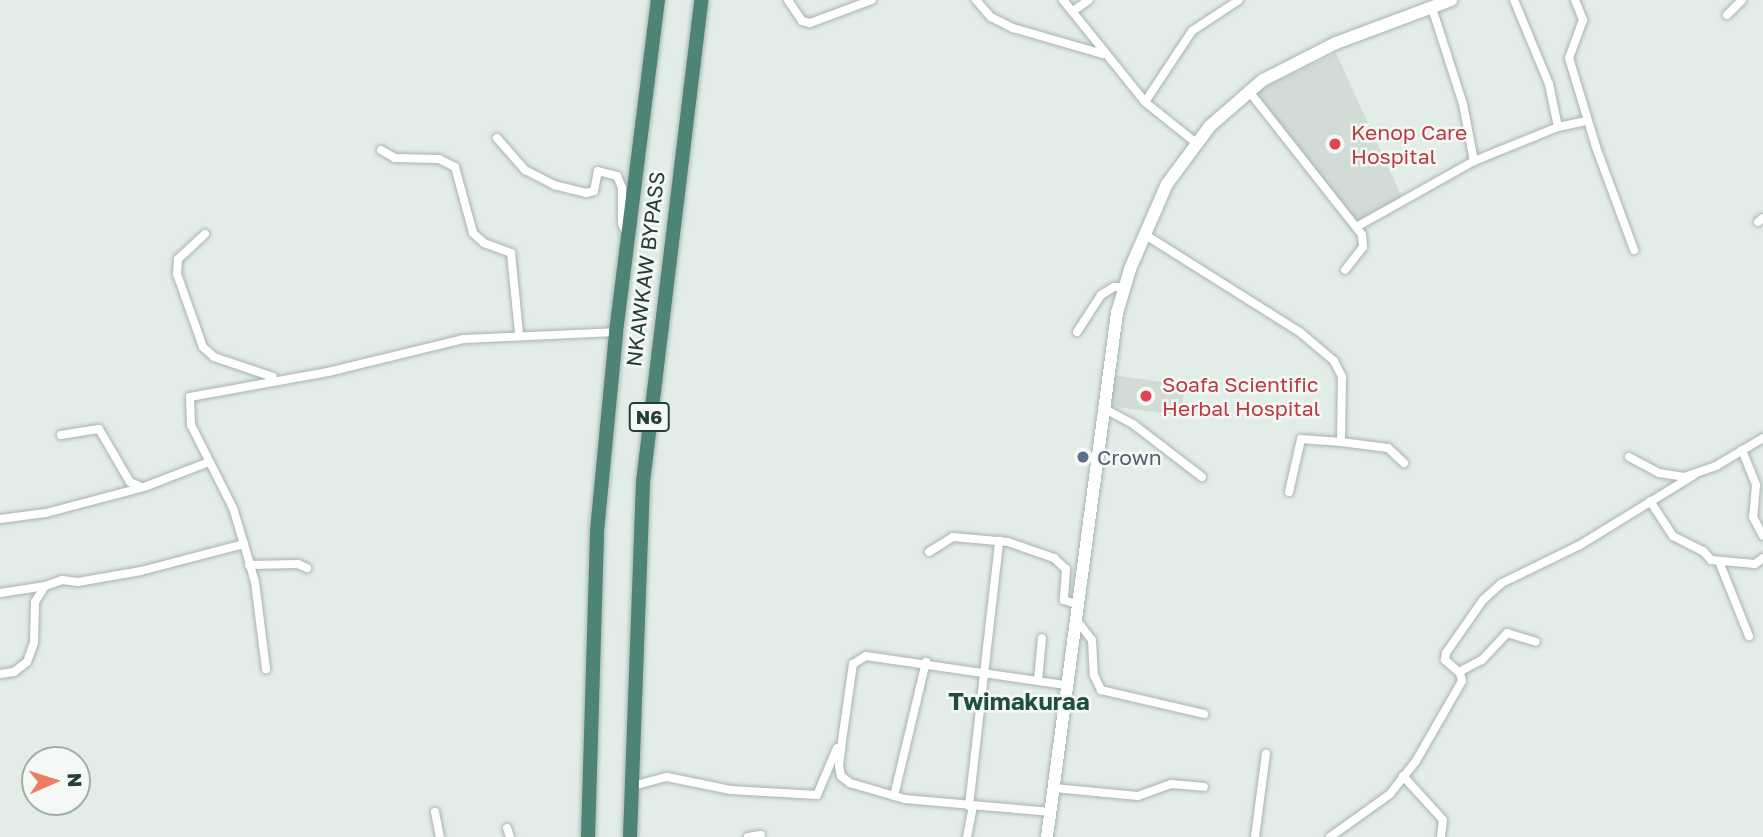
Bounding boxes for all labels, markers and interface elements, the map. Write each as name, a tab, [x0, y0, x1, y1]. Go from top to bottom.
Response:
place label: Kenop Care Hospital	[1351, 119, 1467, 169]
marker: Kenop Care Hospital	[1325, 134, 1345, 154]
street label: NKAWKAW BYPASS	[621, 170, 669, 368]
place label: Soafa Scientific Herbal Hospital	[1162, 371, 1320, 421]
marker: Soafa Scientific Herbal Hospital	[1136, 386, 1156, 406]
road number: N6	[628, 402, 670, 432]
place label: Crown	[1097, 444, 1162, 470]
marker: Crown	[1075, 449, 1091, 465]
district label: Twimakuraa	[948, 687, 1090, 715]
north arrow	[21, 746, 91, 816]
text: N	[64, 772, 87, 788]

